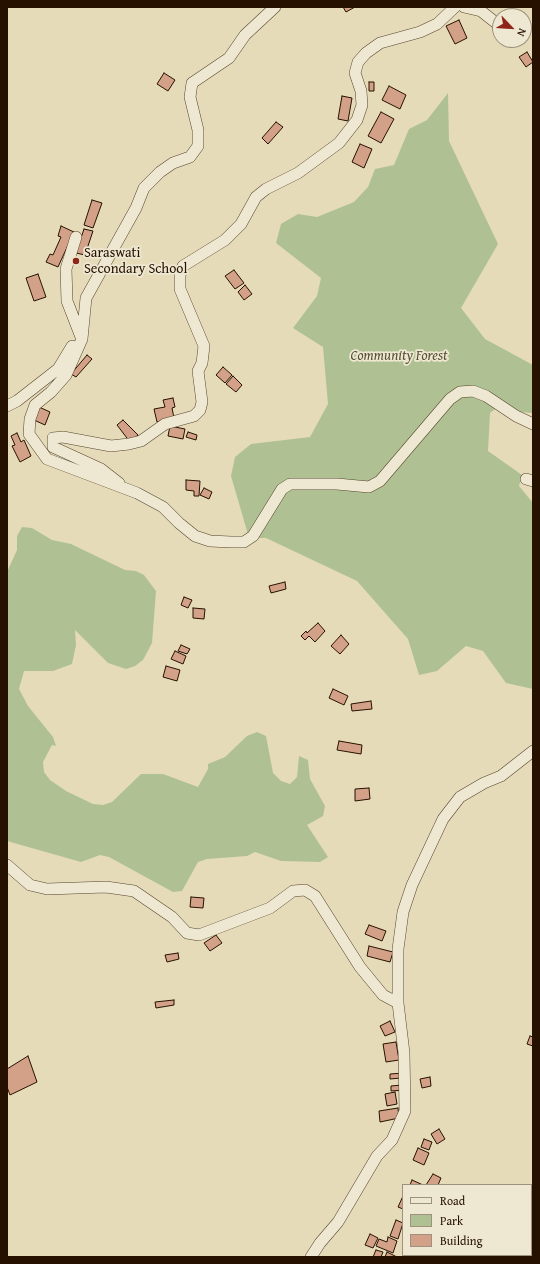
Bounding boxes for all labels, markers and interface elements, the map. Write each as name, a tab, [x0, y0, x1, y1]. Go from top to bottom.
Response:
north arrow	[492, 8, 532, 48]
text: N	[513, 26, 531, 39]
place label: Saraswati Secondary School	[84, 245, 187, 278]
marker: Saraswati Secondary School	[71, 256, 81, 266]
park label: Community Forest	[351, 348, 447, 364]
legend	[402, 1184, 532, 1256]
text: Road	[440, 1192, 465, 1209]
text: Park	[440, 1212, 463, 1229]
text: Building	[440, 1232, 483, 1249]

